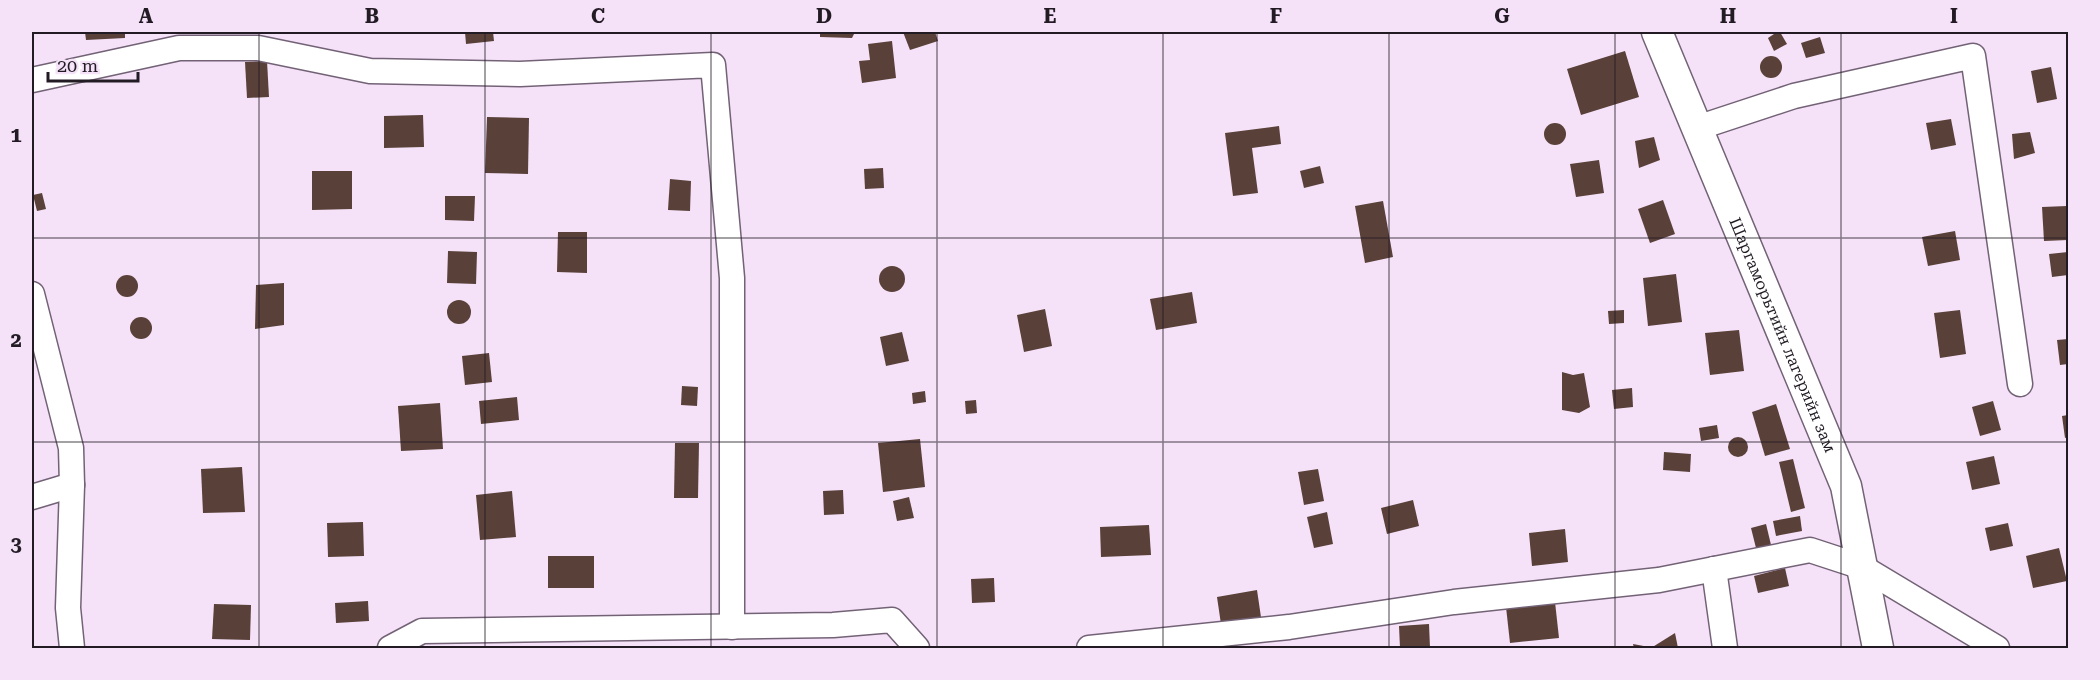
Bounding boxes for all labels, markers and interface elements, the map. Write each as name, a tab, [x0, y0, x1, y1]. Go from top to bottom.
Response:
text: A	[139, 4, 154, 28]
text: B	[365, 4, 379, 28]
text: C	[591, 4, 605, 28]
text: D	[816, 4, 832, 28]
text: E	[1044, 4, 1057, 28]
text: F	[1270, 4, 1282, 28]
text: G	[1494, 4, 1510, 28]
text: H	[1720, 4, 1736, 28]
text: I	[1950, 4, 1958, 28]
scale bar	[48, 45, 138, 83]
text: 20 m	[57, 55, 98, 76]
text: 1	[10, 123, 22, 147]
street label: Шаргаморьтийн лагерийн зам	[1725, 215, 1840, 455]
text: 2	[10, 328, 22, 352]
text: 3	[10, 532, 22, 556]

